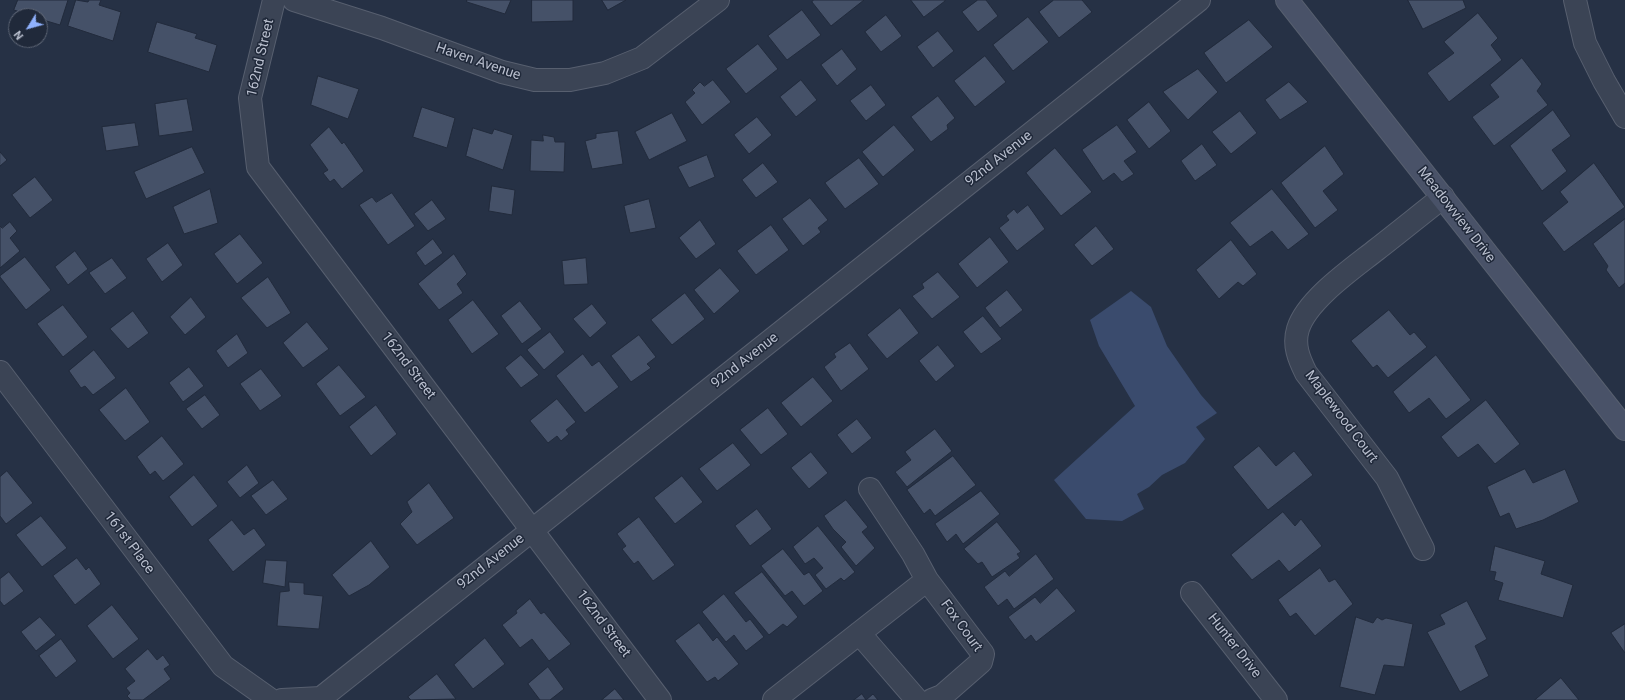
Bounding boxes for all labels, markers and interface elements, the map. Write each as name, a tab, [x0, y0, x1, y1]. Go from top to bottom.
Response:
north arrow	[8, 8, 48, 48]
street label: 162nd Street	[244, 17, 278, 99]
text: N	[11, 28, 26, 42]
street label: Haven Avenue	[433, 40, 523, 84]
street label: 92nd Avenue	[962, 128, 1036, 190]
street label: Meadowview Drive	[1413, 164, 1499, 266]
street label: 162nd Street	[377, 329, 439, 403]
street label: 92nd Avenue	[708, 330, 782, 392]
street label: Maplewood Court	[1301, 368, 1381, 466]
street label: 161st Place	[100, 509, 158, 577]
street label: 92nd Avenue	[454, 531, 528, 593]
street label: 162nd Street	[572, 587, 634, 661]
street label: Fox Court	[936, 597, 986, 655]
street label: Hunter Drive	[1204, 610, 1264, 682]

